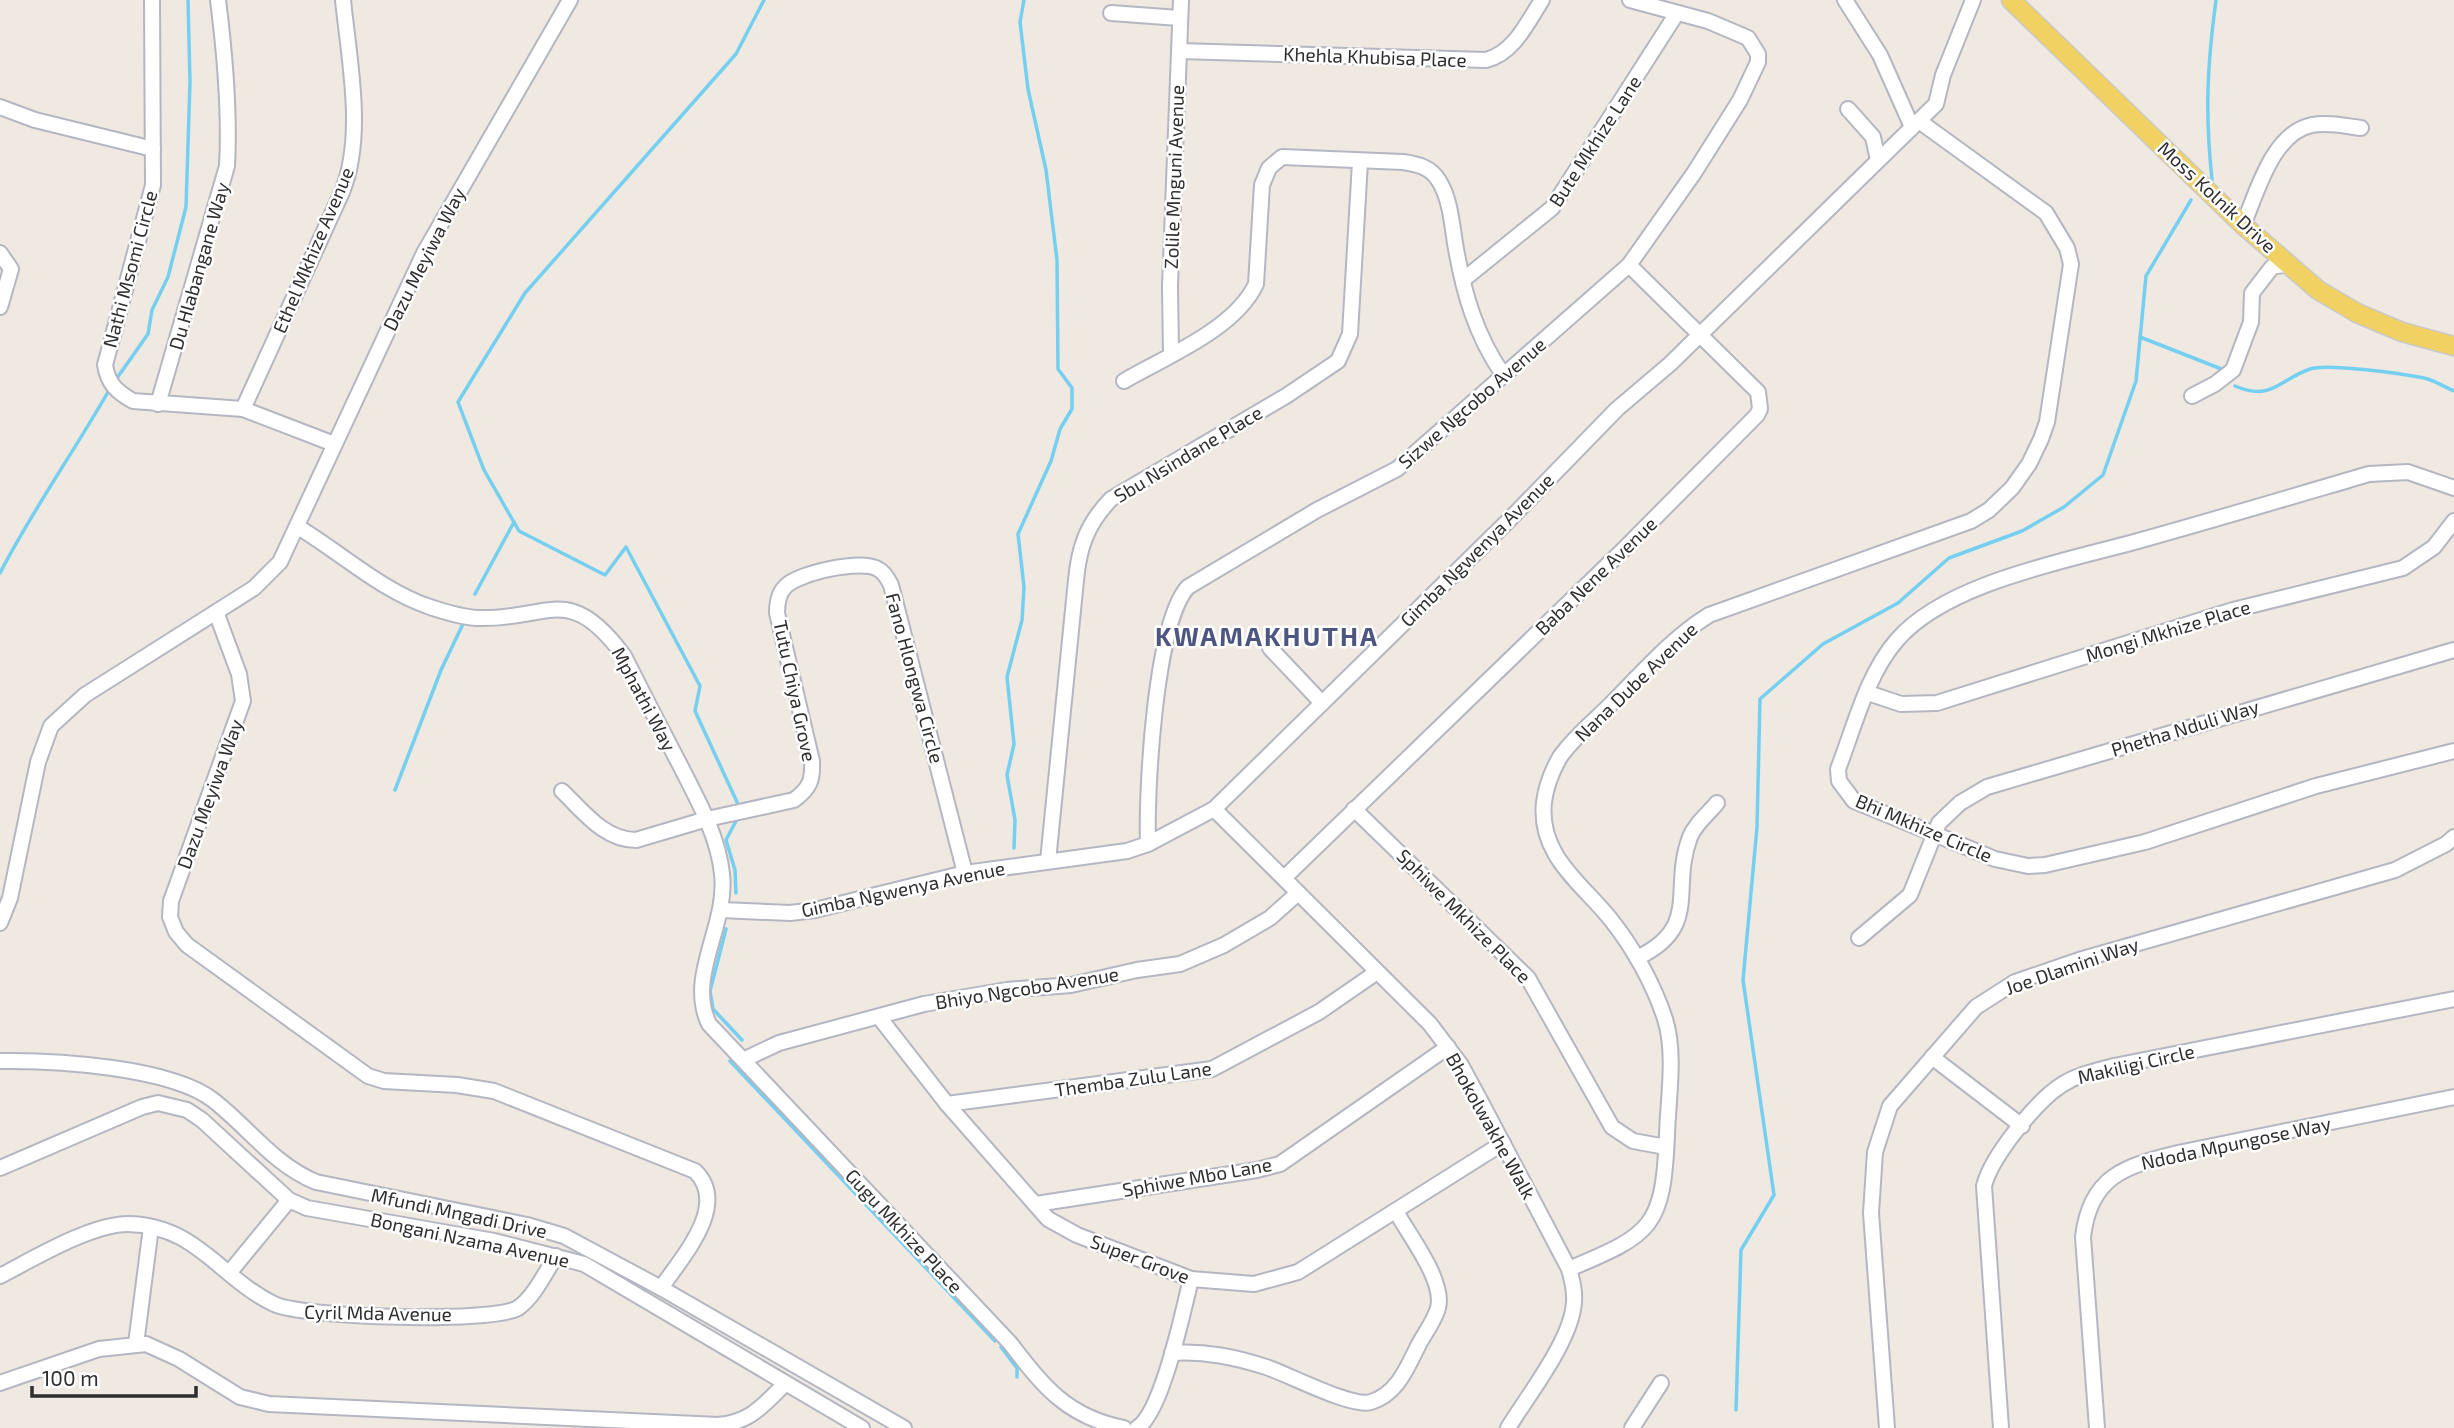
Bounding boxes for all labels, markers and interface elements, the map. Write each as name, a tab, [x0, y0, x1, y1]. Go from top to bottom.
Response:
street label: Khehla Khubisa Place	[1283, 42, 1467, 71]
street label: Bute Mkhize Lane	[1544, 71, 1646, 211]
street label: Zolile Mnguni Avenue	[1159, 84, 1188, 269]
street label: Moss Kolnik Drive	[2154, 136, 2281, 257]
street label: Ethel Mkhize Avenue	[267, 163, 358, 336]
street label: Du Hlabangane Way	[164, 179, 233, 352]
street label: Dazu Meyiwa Way	[378, 183, 470, 334]
street label: Nathi Msomi Circle	[97, 188, 162, 350]
street label: Sizwe Ngcobo Avenue	[1393, 332, 1550, 473]
street label: Sbu Nsindane Place	[1109, 400, 1266, 507]
street label: Gimba Ngwenya Avenue	[1395, 468, 1558, 631]
street label: Baba Nene Avenue	[1530, 512, 1661, 639]
street label: Fano Hlongwa Circle	[882, 590, 949, 766]
street label: Mongi Mkhize Place	[2083, 595, 2253, 666]
street label: Nana Dube Avenue	[1570, 617, 1702, 746]
street label: Tutu Chiya Grove	[769, 618, 822, 764]
district label: KWAMAKHUTHA	[1155, 620, 1379, 651]
street label: Mphathi Way	[607, 643, 681, 755]
street label: Phetha Nduli Way	[2108, 694, 2261, 761]
street label: Dazu Meyiwa Way	[172, 716, 247, 872]
street label: Bhi Mkhize Circle	[1852, 788, 1996, 867]
street label: Sphiwe Mkhize Place	[1392, 844, 1536, 988]
street label: Gimba Ngwenya Avenue	[799, 856, 1007, 921]
street label: Joe Dlamini Way	[2002, 932, 2142, 999]
street label: Bhiyo Ngcobo Avenue	[934, 962, 1120, 1013]
street label: Makiligi Circle	[2075, 1039, 2197, 1088]
street label: Bhokolwakhe Walk	[1442, 1049, 1541, 1203]
street label: Themba Zulu Lane	[1053, 1056, 1213, 1101]
street label: Ndoda Mpungose Way	[2139, 1111, 2333, 1174]
street label: Sphiwe Mbo Lane	[1120, 1152, 1273, 1201]
street label: Gugu Mkhize Place	[841, 1164, 968, 1297]
street label: Mfundi Mngadi Drive	[369, 1183, 549, 1242]
street label: Bongani Nzama Avenue	[369, 1207, 572, 1272]
street label: Super Grove	[1087, 1229, 1193, 1288]
street label: Cyril Mda Avenue	[304, 1300, 452, 1325]
scale bar	[32, 1354, 196, 1398]
text: 100 m	[42, 1365, 99, 1390]

